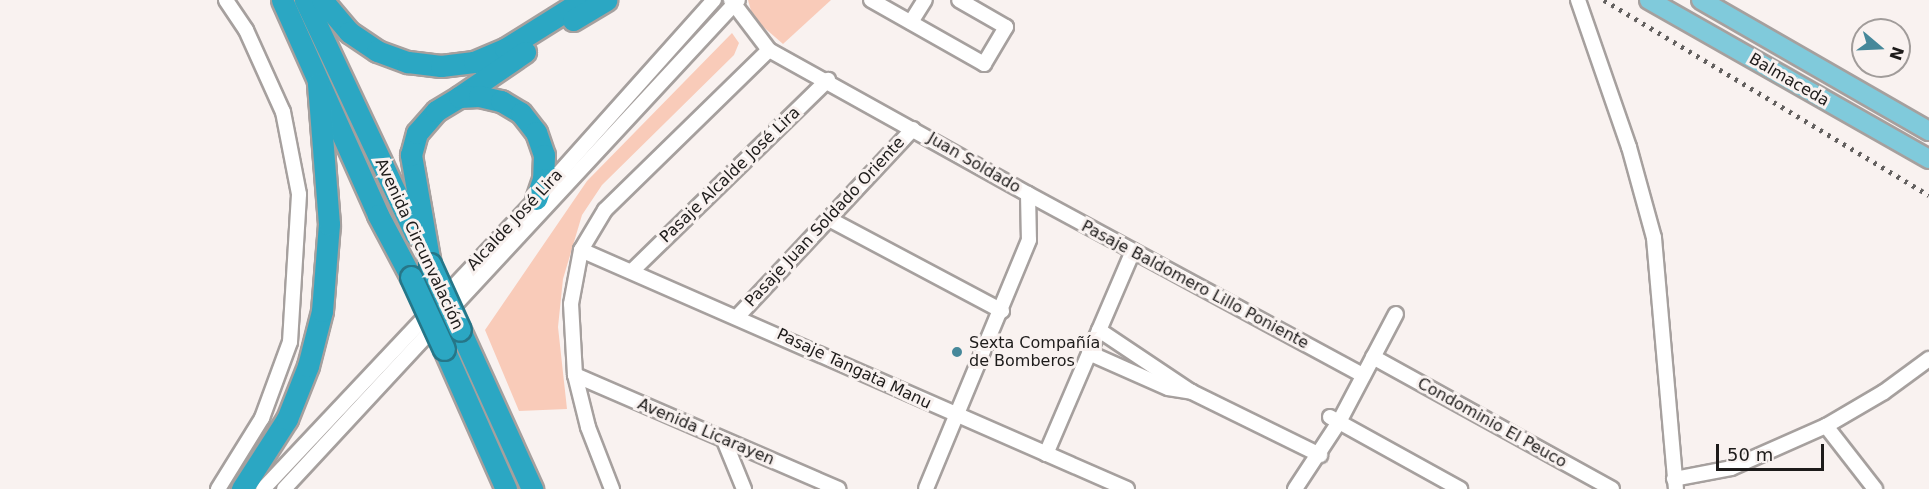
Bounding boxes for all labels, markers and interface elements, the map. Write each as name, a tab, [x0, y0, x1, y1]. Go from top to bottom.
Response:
north arrow	[1851, 18, 1911, 78]
text: N	[1885, 44, 1908, 63]
street label: Balmaceda	[1746, 49, 1832, 111]
street label: Pasaje Alcalde José Lira	[656, 103, 804, 247]
street label: Juan Soldado	[924, 129, 1024, 197]
street label: Pasaje Juan Soldado Oriente	[741, 133, 909, 311]
street label: Avenida Circunvalación	[371, 155, 467, 333]
street label: Alcalde José Lira	[463, 166, 567, 274]
street label: Pasaje Baldomero Lillo Poniente	[1078, 217, 1312, 353]
street label: Pasaje Tangata Manu	[774, 325, 934, 413]
place label: Sexta Compañía de Bomberos	[969, 333, 1100, 371]
marker: Sexta Compañía de Bomberos	[950, 345, 964, 359]
street label: Condominio El Peuco	[1414, 374, 1570, 472]
street label: Avenida Licarayen	[635, 394, 777, 470]
scale bar	[1719, 432, 1827, 470]
text: 50 m	[1727, 444, 1773, 465]

